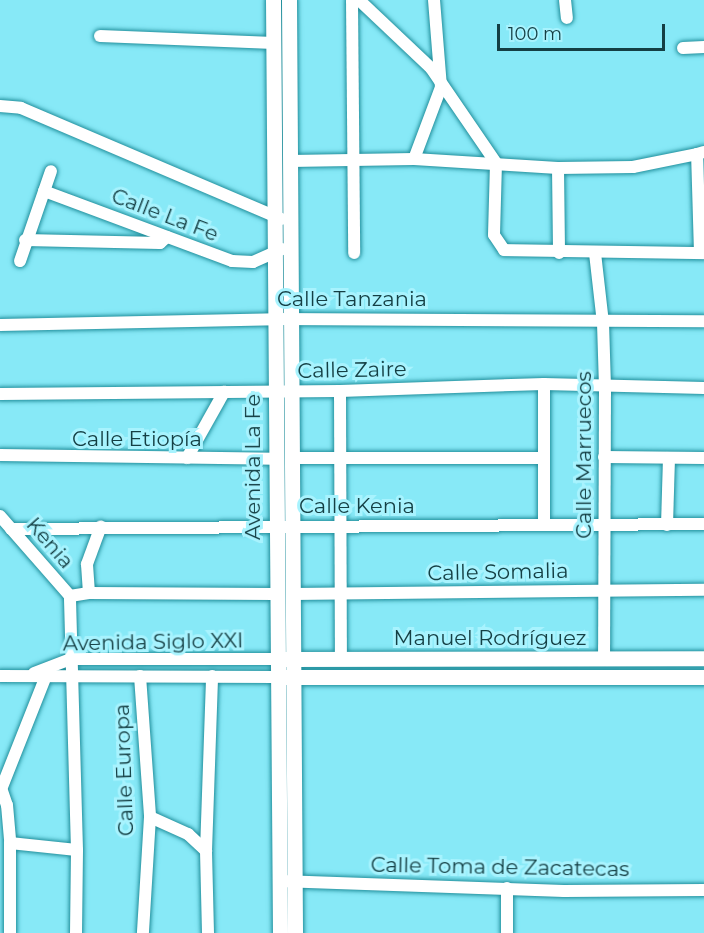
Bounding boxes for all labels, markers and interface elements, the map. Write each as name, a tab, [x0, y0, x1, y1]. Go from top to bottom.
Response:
scale bar	[500, 12, 668, 50]
text: 100 m	[508, 23, 562, 45]
street label: Calle La Fe	[108, 183, 222, 247]
street label: Calle Tanzania	[277, 286, 427, 312]
street label: Calle Zaire	[297, 356, 407, 384]
street label: Calle Marruecos	[571, 371, 597, 539]
street label: Avenida La Fe	[240, 394, 266, 540]
street label: Calle Etiopía	[72, 426, 202, 452]
street label: Calle Kenia	[299, 493, 415, 519]
street label: Kenia	[21, 512, 79, 574]
street label: Calle Somalia	[427, 558, 569, 586]
street label: Manuel Rodríguez	[394, 625, 586, 651]
street label: Avenida Siglo XXI	[63, 628, 243, 656]
street label: Calle Europa	[109, 703, 139, 837]
street label: Calle Toma de Zacatecas	[370, 852, 630, 882]

